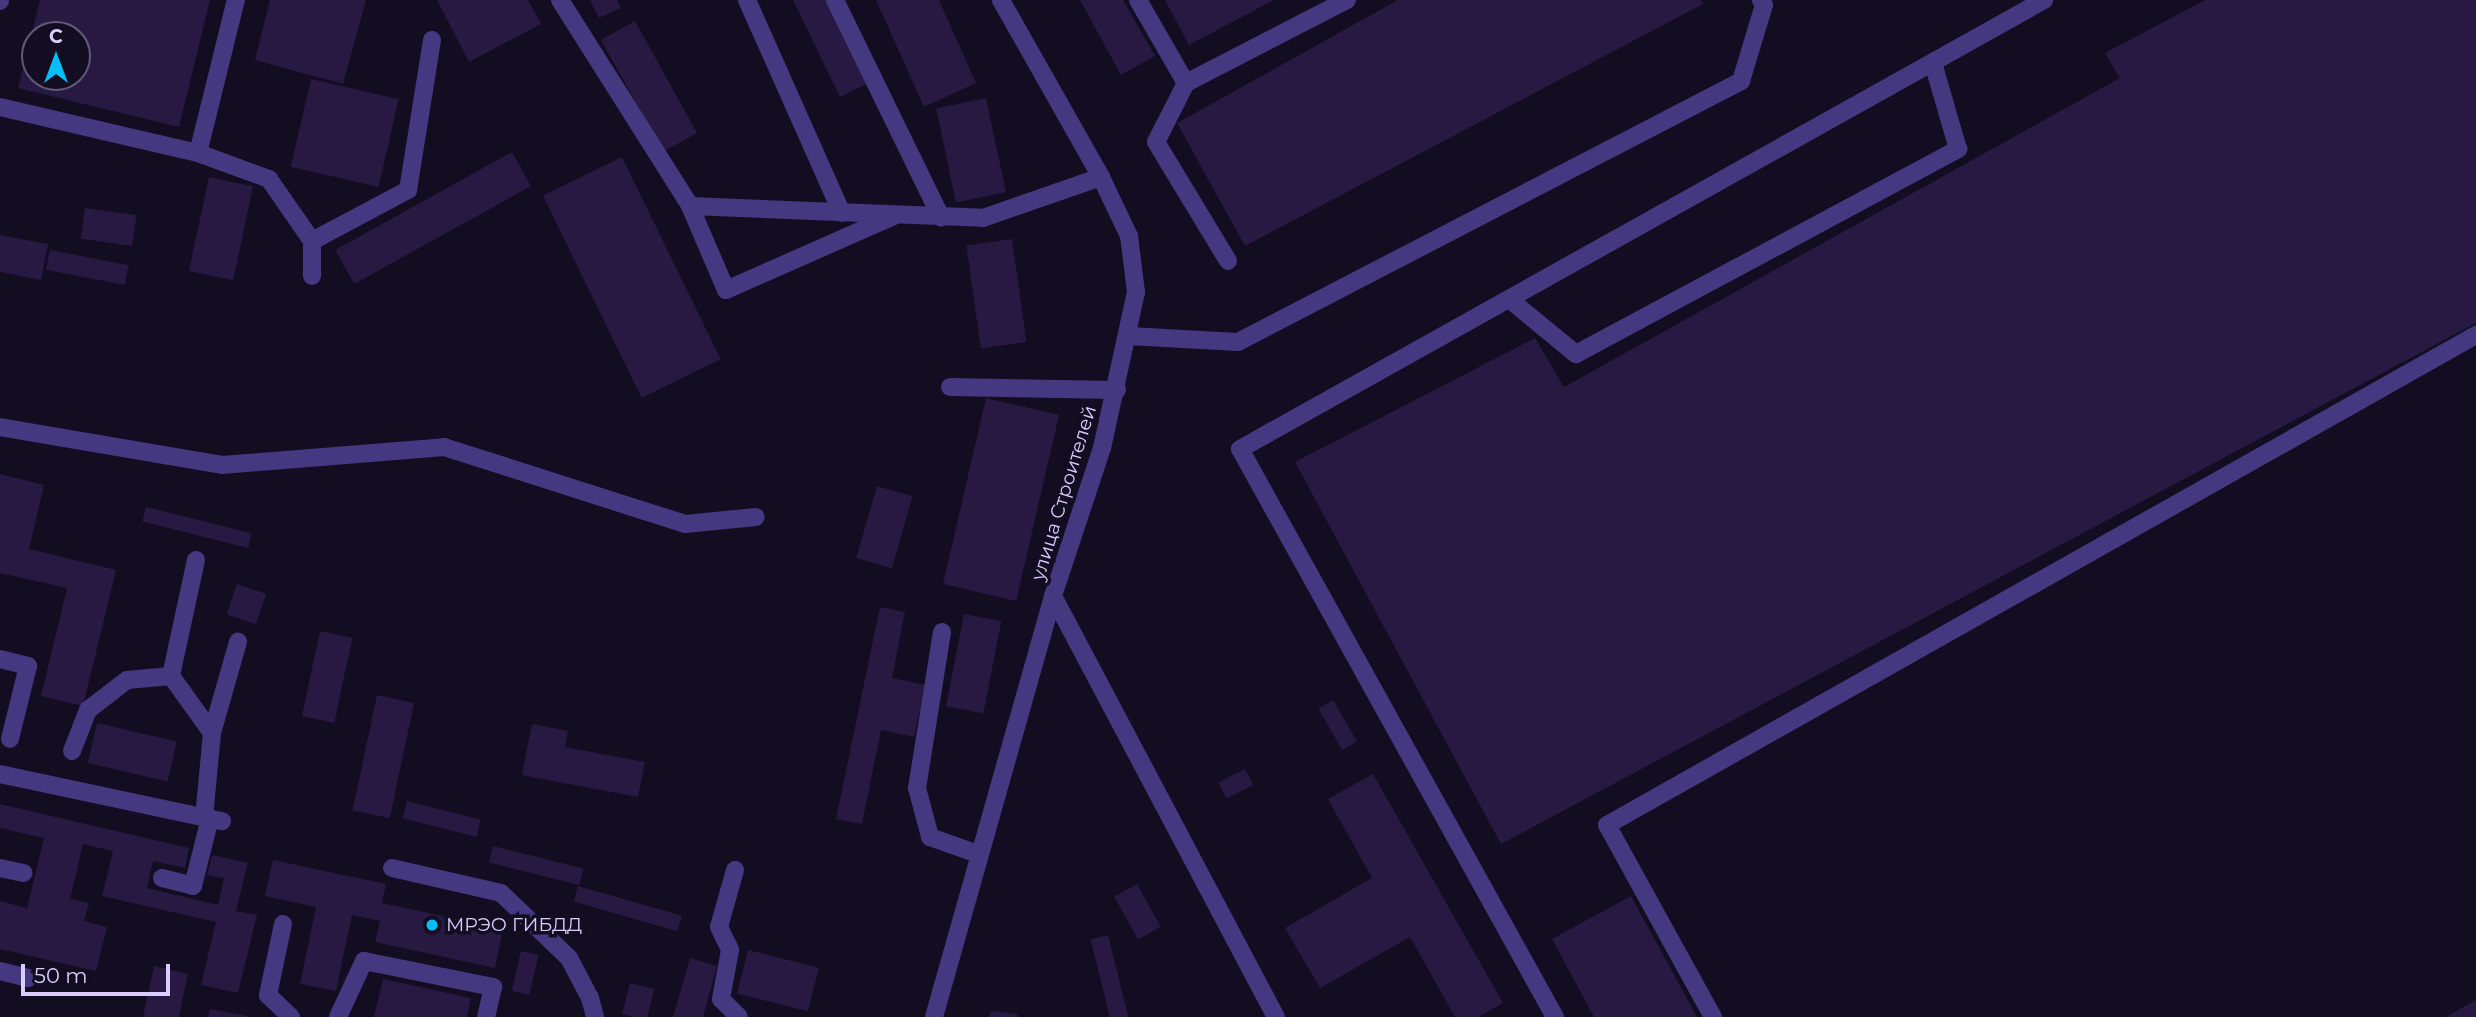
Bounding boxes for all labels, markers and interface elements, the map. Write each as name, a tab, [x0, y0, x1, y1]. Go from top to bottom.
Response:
north arrow	[21, 21, 91, 91]
text: С	[49, 25, 63, 48]
street label: улица Строителей	[1027, 403, 1101, 583]
place label: МРЭО ГИБДД	[446, 914, 582, 936]
marker: МРЭО ГИБДД	[424, 917, 440, 933]
scale bar	[24, 950, 173, 994]
text: 50 m	[34, 963, 88, 988]

